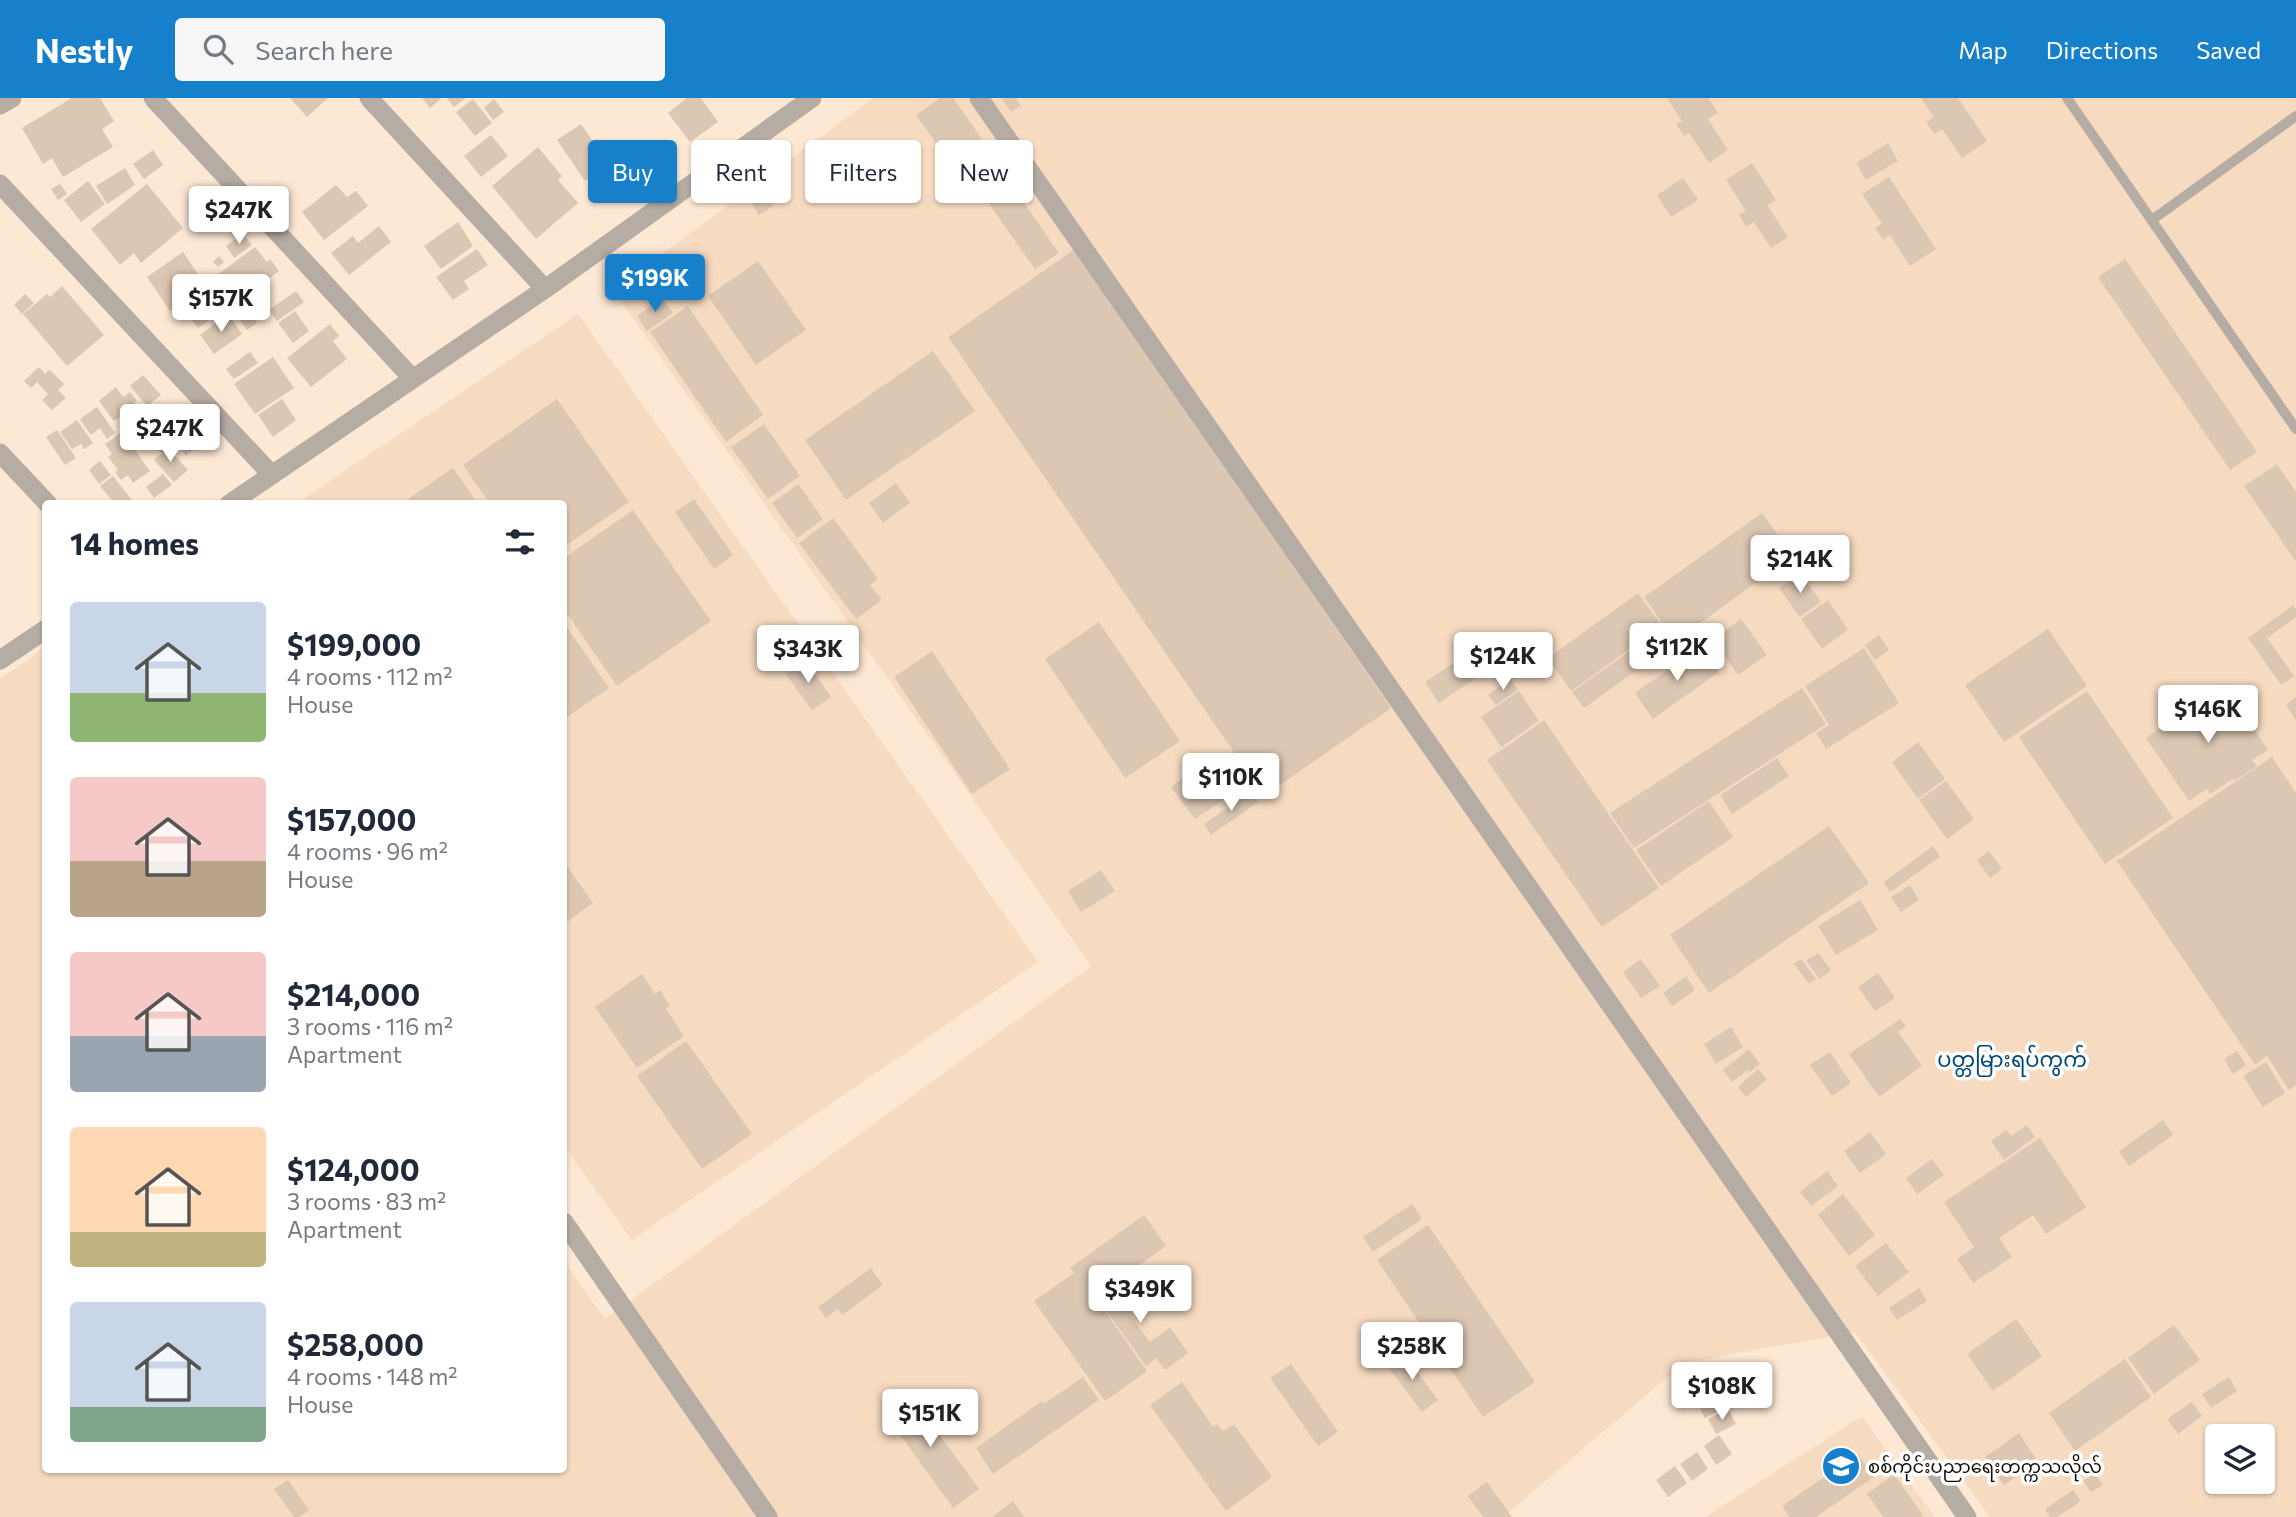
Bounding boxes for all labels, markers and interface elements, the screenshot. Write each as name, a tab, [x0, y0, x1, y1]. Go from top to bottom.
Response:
search box	[175, 18, 665, 81]
text: Nestly	[35, 29, 133, 70]
icon: search	[199, 30, 237, 68]
text: Search here	[255, 34, 393, 65]
text: Map	[1958, 35, 2008, 64]
text: Directions	[2046, 35, 2158, 64]
text: Saved	[2196, 35, 2261, 64]
chip: Buy	[588, 140, 677, 203]
chip: Rent	[691, 140, 791, 203]
chip: Filters	[805, 140, 921, 203]
chip: New	[935, 140, 1033, 203]
pin: $247K	[190, 186, 288, 246]
text: $247K	[205, 195, 273, 223]
pin: $199K	[606, 254, 704, 314]
text: $199K	[621, 263, 689, 291]
pin: $157K	[172, 274, 270, 334]
text: $157K	[188, 283, 254, 311]
pin: $247K	[121, 404, 219, 464]
text: $247K	[136, 413, 204, 441]
icon: filters	[501, 523, 539, 561]
text: 14 homes	[70, 524, 199, 561]
pin: $214K	[1751, 536, 1849, 595]
text: $214K	[1767, 544, 1833, 572]
pin: $112K	[1628, 624, 1726, 683]
text: $199,000	[287, 625, 421, 662]
pin: $343K	[759, 626, 857, 685]
icon: home	[126, 630, 210, 714]
pin: $124K	[1454, 632, 1552, 692]
text: $112K	[1645, 632, 1709, 660]
text: $343K	[773, 634, 843, 662]
text: $124K	[1470, 641, 1536, 669]
text: 4 rooms · 112 m²	[287, 662, 452, 690]
pin: $146K	[2159, 686, 2257, 745]
text: House	[287, 690, 353, 718]
text: $146K	[2174, 694, 2242, 722]
pin: $110K	[1182, 754, 1280, 813]
text: $110K	[1198, 762, 1264, 790]
text: $157,000	[287, 800, 416, 837]
icon: home	[126, 805, 210, 889]
text: 4 rooms · 96 m²	[287, 837, 448, 865]
text: House	[287, 865, 353, 893]
text: $214,000	[287, 975, 420, 1012]
icon: home	[126, 980, 210, 1064]
text: 3 rooms · 116 m²	[287, 1012, 453, 1040]
text: Apartment	[287, 1040, 402, 1068]
district label: ပတ္တမြားရပ်ကွက်	[1937, 1044, 2087, 1077]
text: $124,000	[287, 1150, 420, 1187]
icon: home	[126, 1155, 210, 1239]
text: 3 rooms · 83 m²	[287, 1187, 446, 1215]
text: Apartment	[287, 1215, 402, 1243]
pin: $349K	[1091, 1266, 1189, 1325]
text: $349K	[1105, 1274, 1175, 1302]
pin: $258K	[1363, 1322, 1461, 1382]
text: $258,000	[287, 1325, 424, 1362]
icon: home	[126, 1330, 210, 1414]
text: $258K	[1377, 1331, 1447, 1359]
text: 4 rooms · 148 m²	[287, 1362, 458, 1390]
pin: $108K	[1673, 1362, 1771, 1422]
text: $108K	[1687, 1371, 1757, 1399]
text: House	[287, 1390, 353, 1418]
pin: $151K	[881, 1390, 979, 1449]
text: $151K	[898, 1398, 962, 1426]
map controls	[2205, 1424, 2275, 1494]
button: layers	[2205, 1424, 2275, 1494]
school or university icon: စစ်ကိုင်းပညာရေးတက္ကသလိုလ်	[1820, 1445, 1862, 1487]
place label: စစ်ကိုင်းပညာရေးတက္ကသလိုလ်	[1868, 1453, 2102, 1482]

